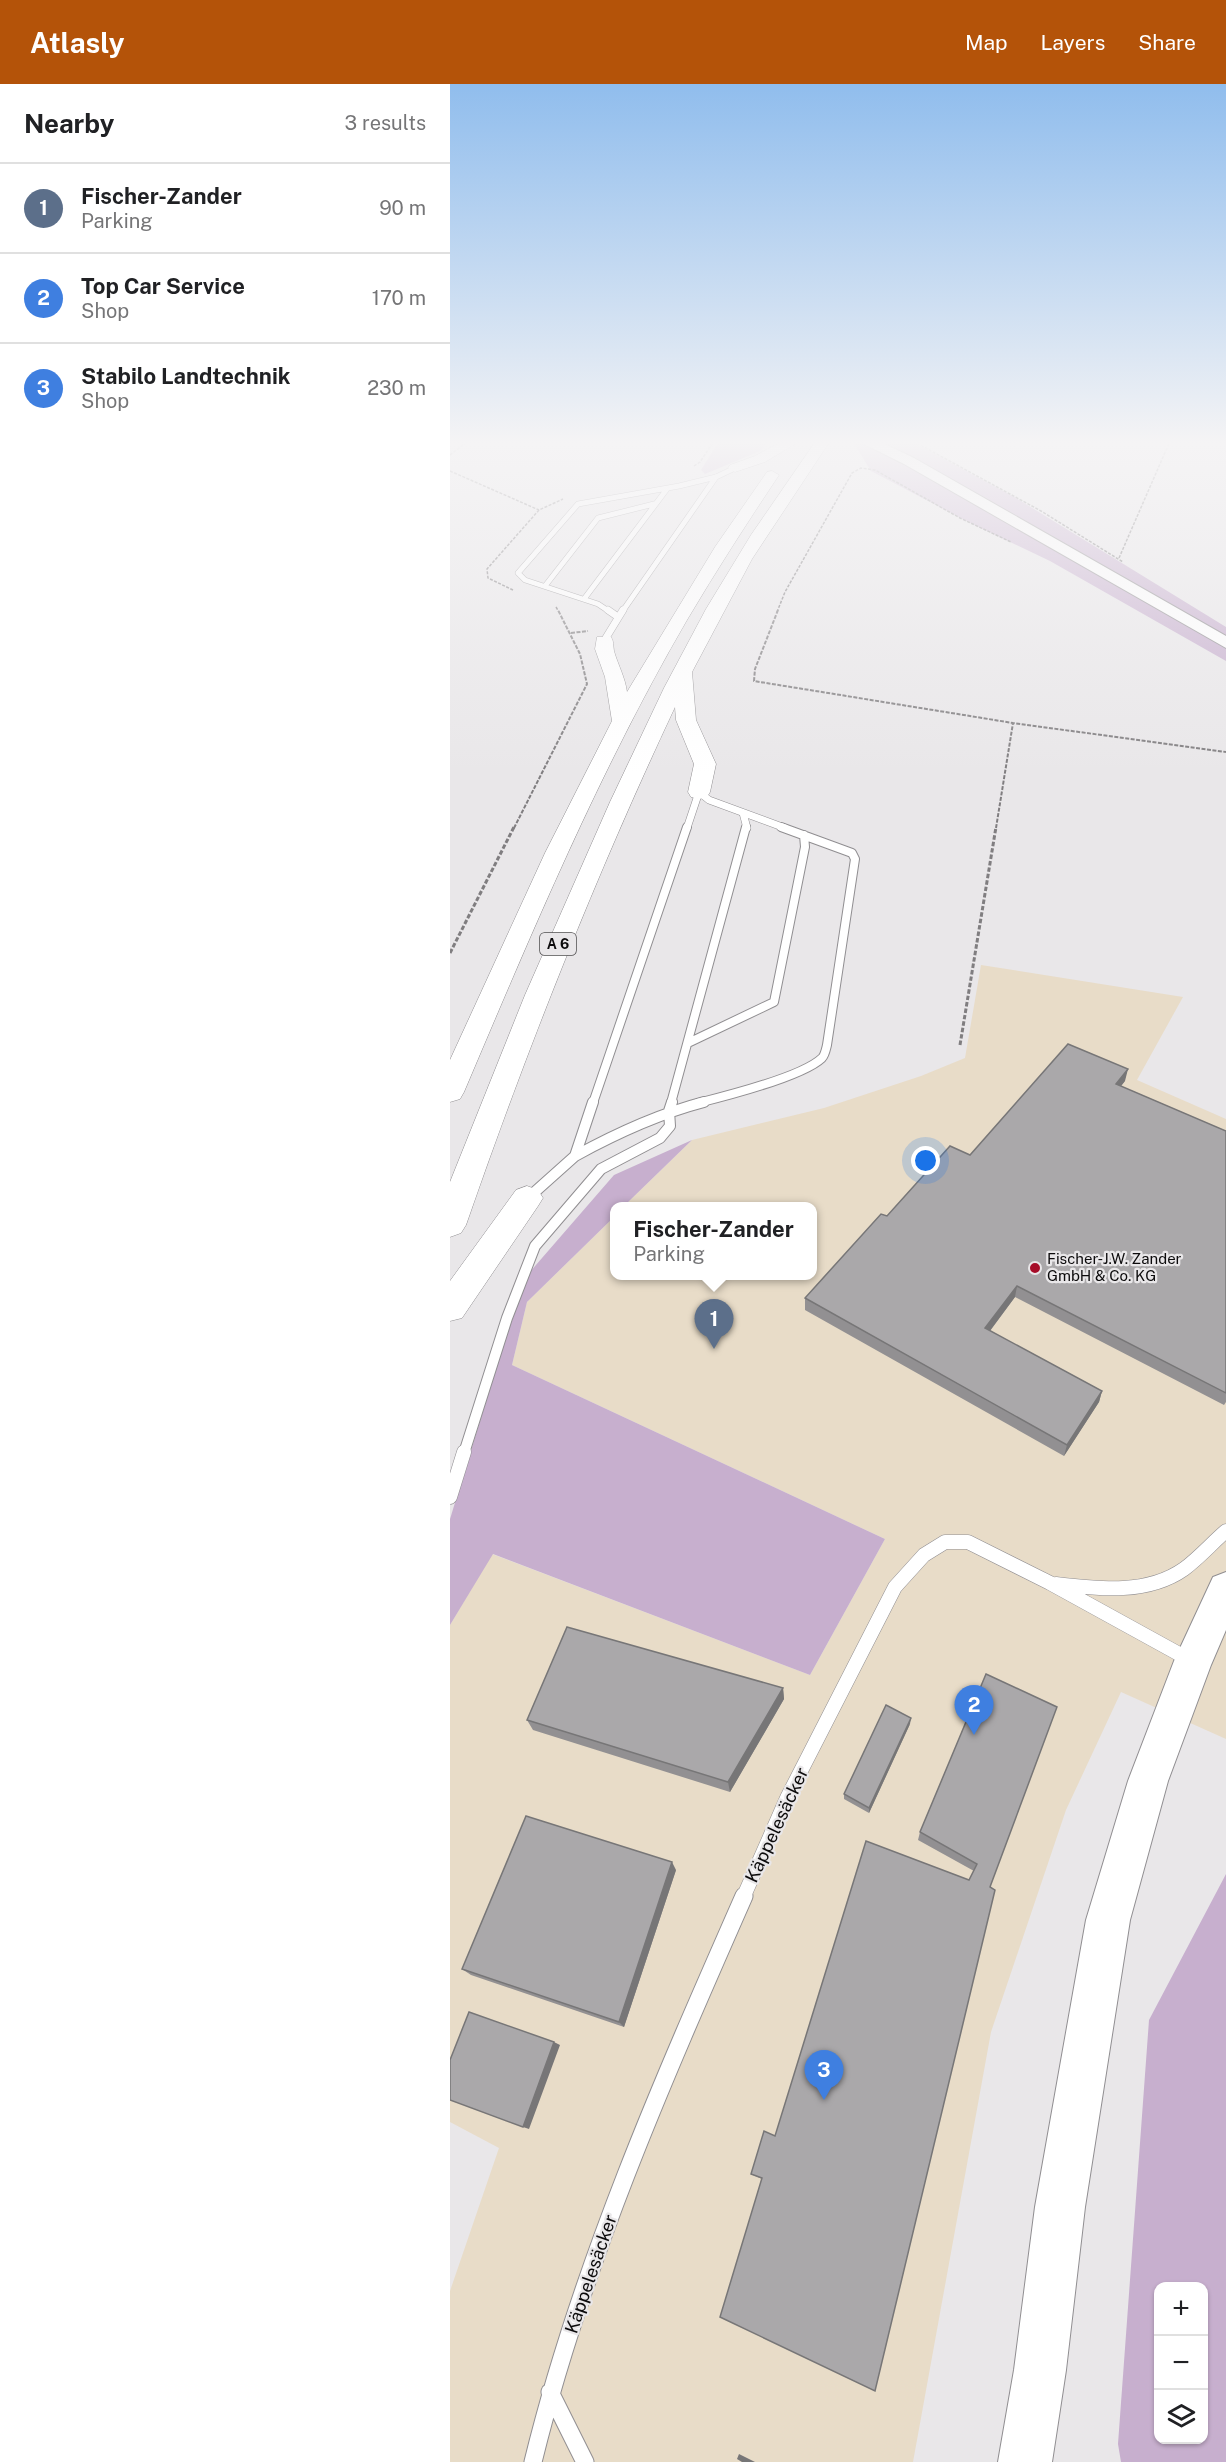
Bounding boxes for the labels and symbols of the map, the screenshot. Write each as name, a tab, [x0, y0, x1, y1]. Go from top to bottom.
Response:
road number: A 6	[540, 933, 576, 955]
your location	[911, 1146, 940, 1175]
place label: Fischer-J.W. Zander GmbH & Co. KG	[1047, 1250, 1182, 1284]
marker: Fischer-J.W. Zander GmbH & Co. KG	[1028, 1261, 1042, 1275]
pin: 1	[694, 1300, 734, 1349]
pin: 2	[954, 1686, 994, 1735]
street label: Käppelesäcker	[741, 1764, 812, 1886]
pin: 3	[804, 2050, 844, 2100]
street label: Käppelesäcker	[560, 2212, 621, 2336]

